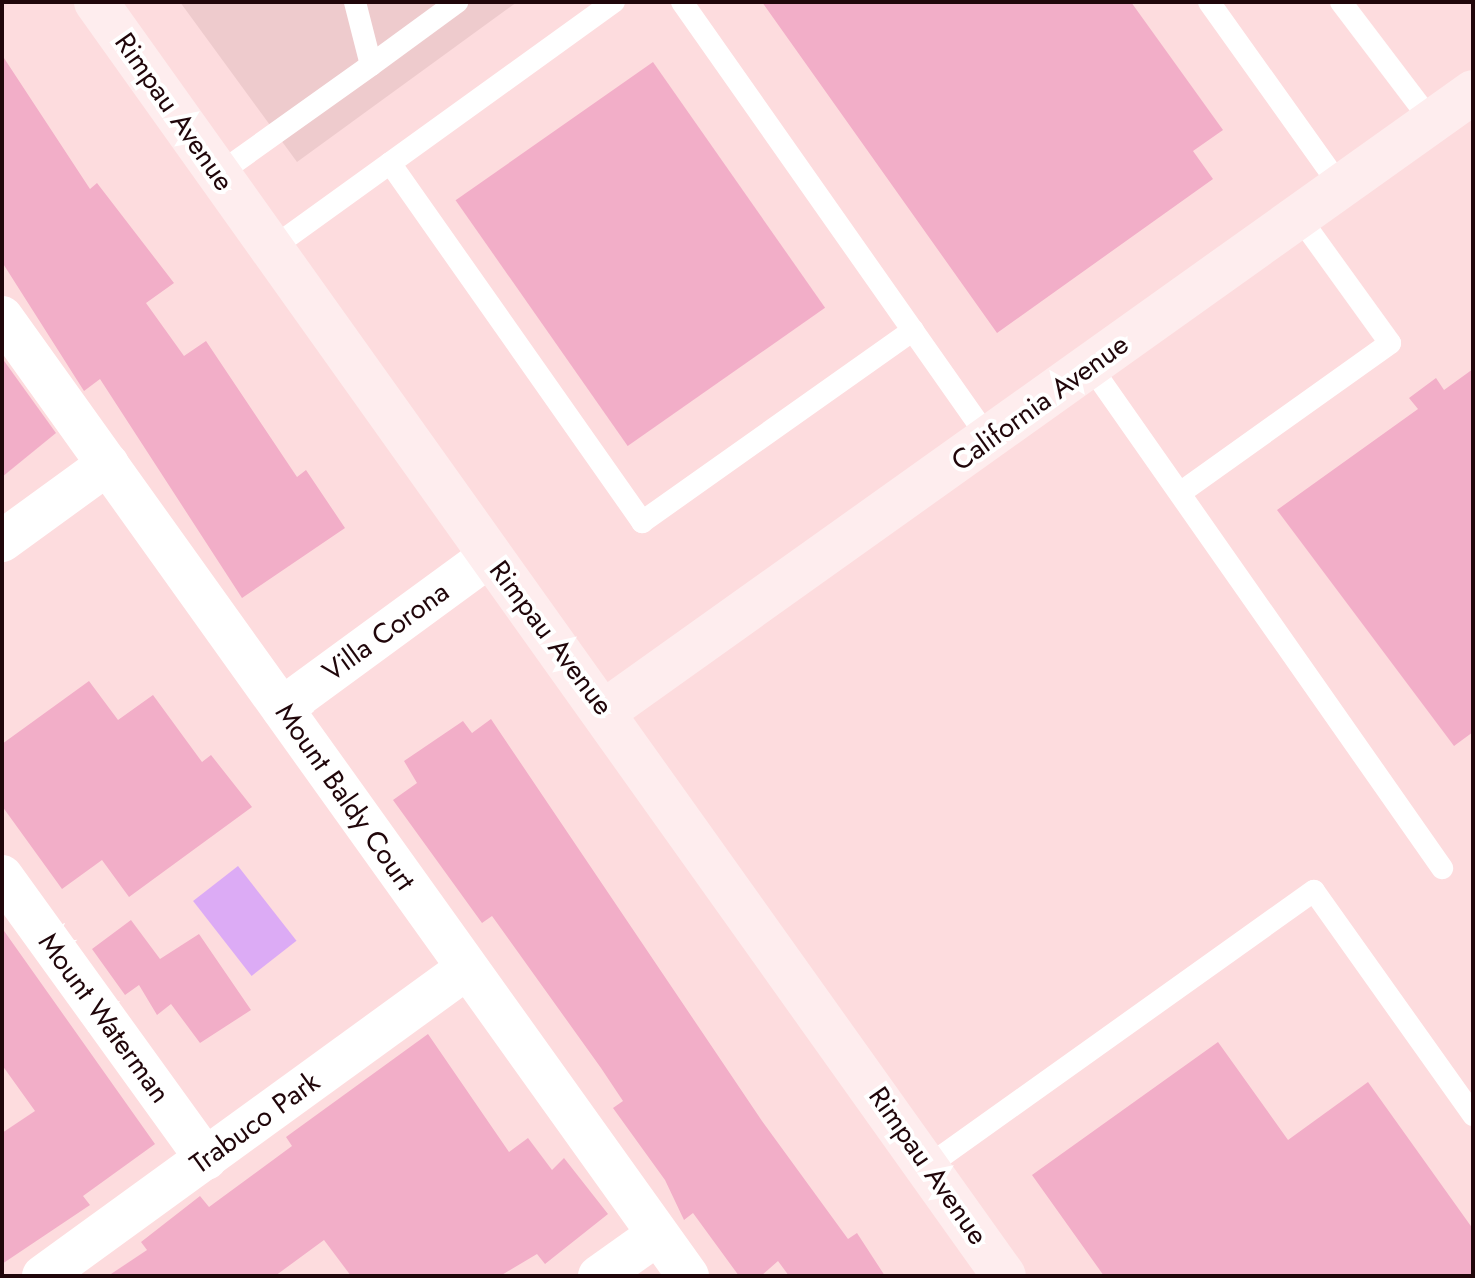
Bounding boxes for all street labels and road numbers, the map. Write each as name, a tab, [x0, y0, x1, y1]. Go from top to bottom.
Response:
street label: Rimpau Avenue	[107, 27, 241, 197]
street label: California Avenue	[945, 328, 1135, 478]
street label: Rimpau Avenue	[482, 554, 620, 722]
street label: Villa Corona	[316, 575, 456, 689]
street label: Mount Baldy Court	[268, 697, 422, 897]
street label: Mount Waterman	[31, 927, 177, 1109]
street label: Trabuco Park	[184, 1065, 326, 1181]
street label: Rimpau Avenue	[861, 1081, 995, 1251]

